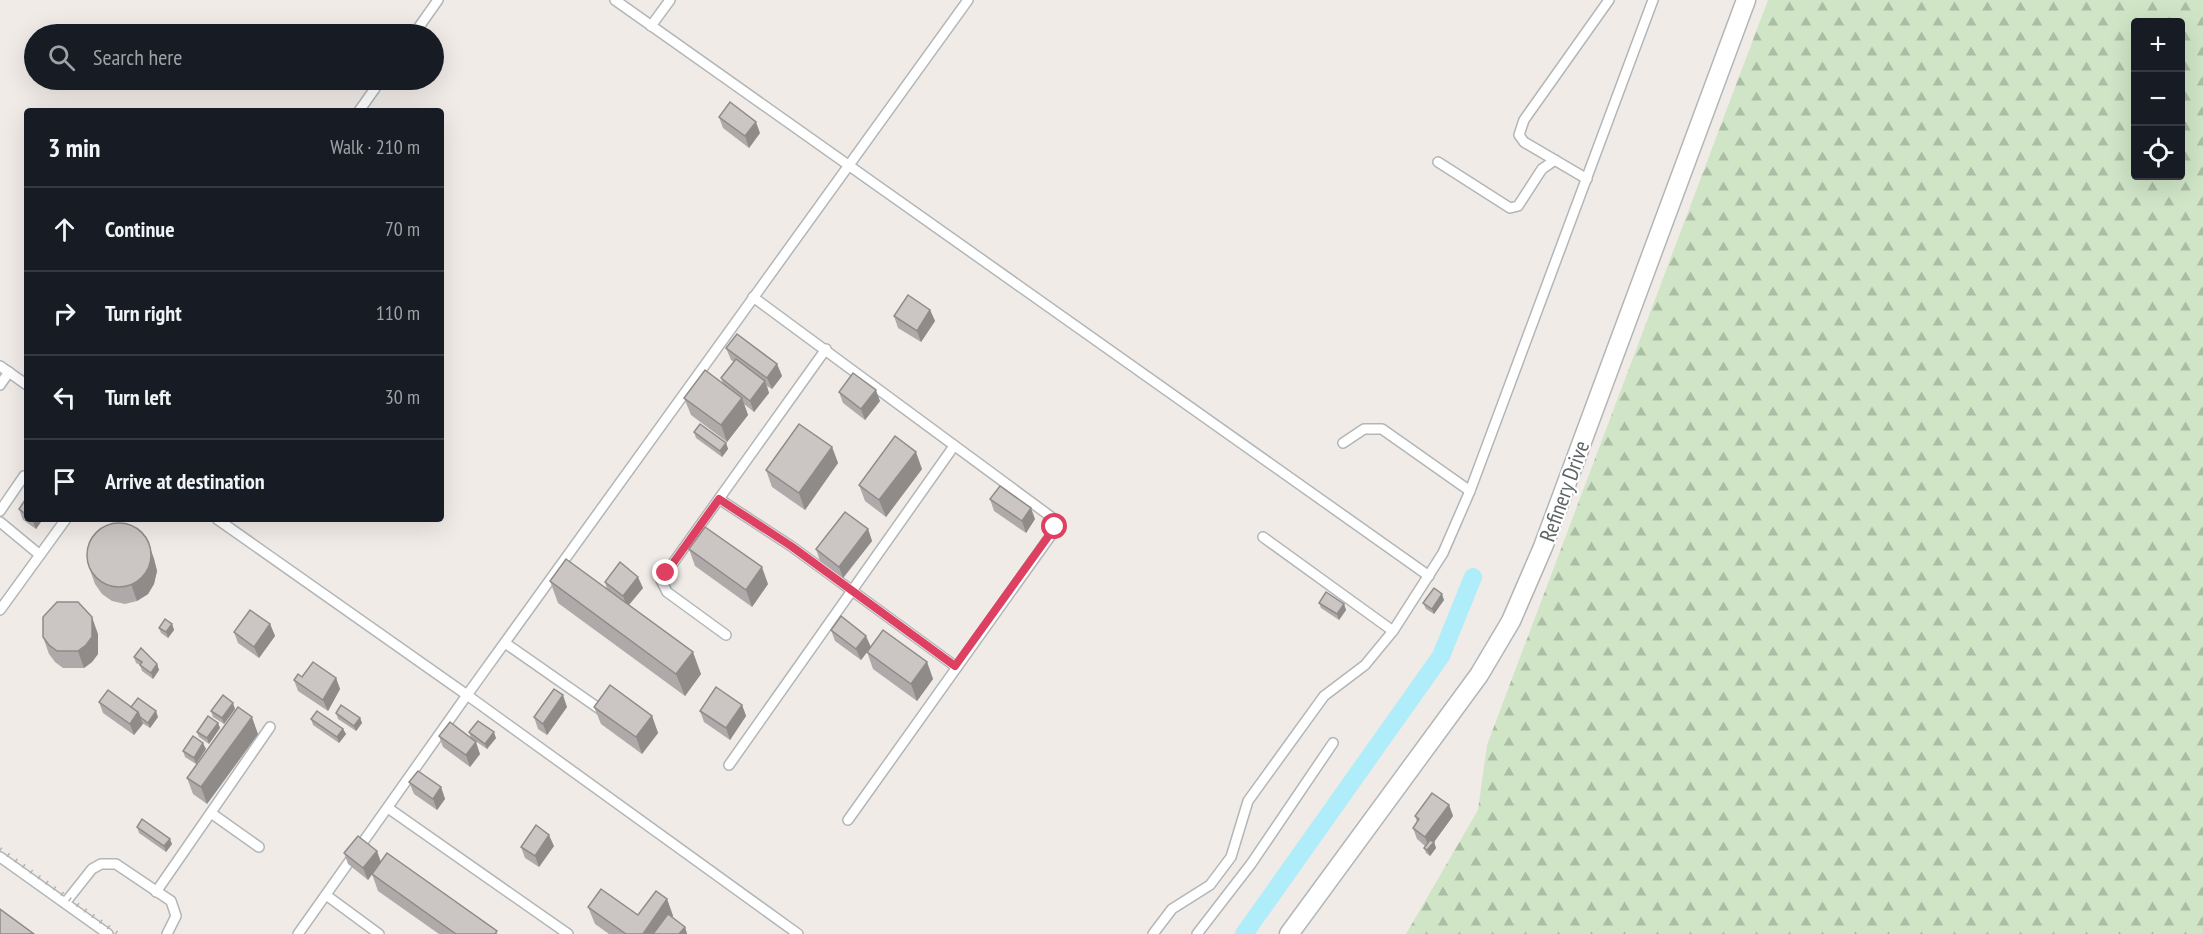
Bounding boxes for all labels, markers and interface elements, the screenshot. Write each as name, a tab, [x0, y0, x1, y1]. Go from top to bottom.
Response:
map controls	[2131, 18, 2185, 180]
button: +	[2131, 18, 2185, 72]
search box	[24, 24, 444, 90]
icon: search	[45, 41, 78, 74]
text: Search here	[93, 43, 182, 71]
button: −	[2131, 72, 2185, 126]
button: locate	[2131, 126, 2185, 180]
text: 3 min	[48, 131, 101, 164]
text: Walk · 210 m	[330, 134, 420, 160]
icon: ahead	[48, 213, 81, 246]
text: Continue	[105, 215, 175, 243]
text: 70 m	[385, 216, 420, 242]
icon: right	[48, 297, 81, 330]
text: Turn right	[105, 299, 182, 327]
text: 110 m	[376, 300, 420, 326]
icon: left	[48, 381, 81, 414]
text: Turn left	[105, 383, 171, 411]
text: 30 m	[385, 384, 420, 410]
street label: Refinery Drive	[1533, 437, 1595, 545]
icon: arrive	[48, 465, 81, 498]
text: Arrive at destination	[105, 467, 265, 495]
route start	[1041, 513, 1067, 539]
route end	[652, 559, 678, 585]

